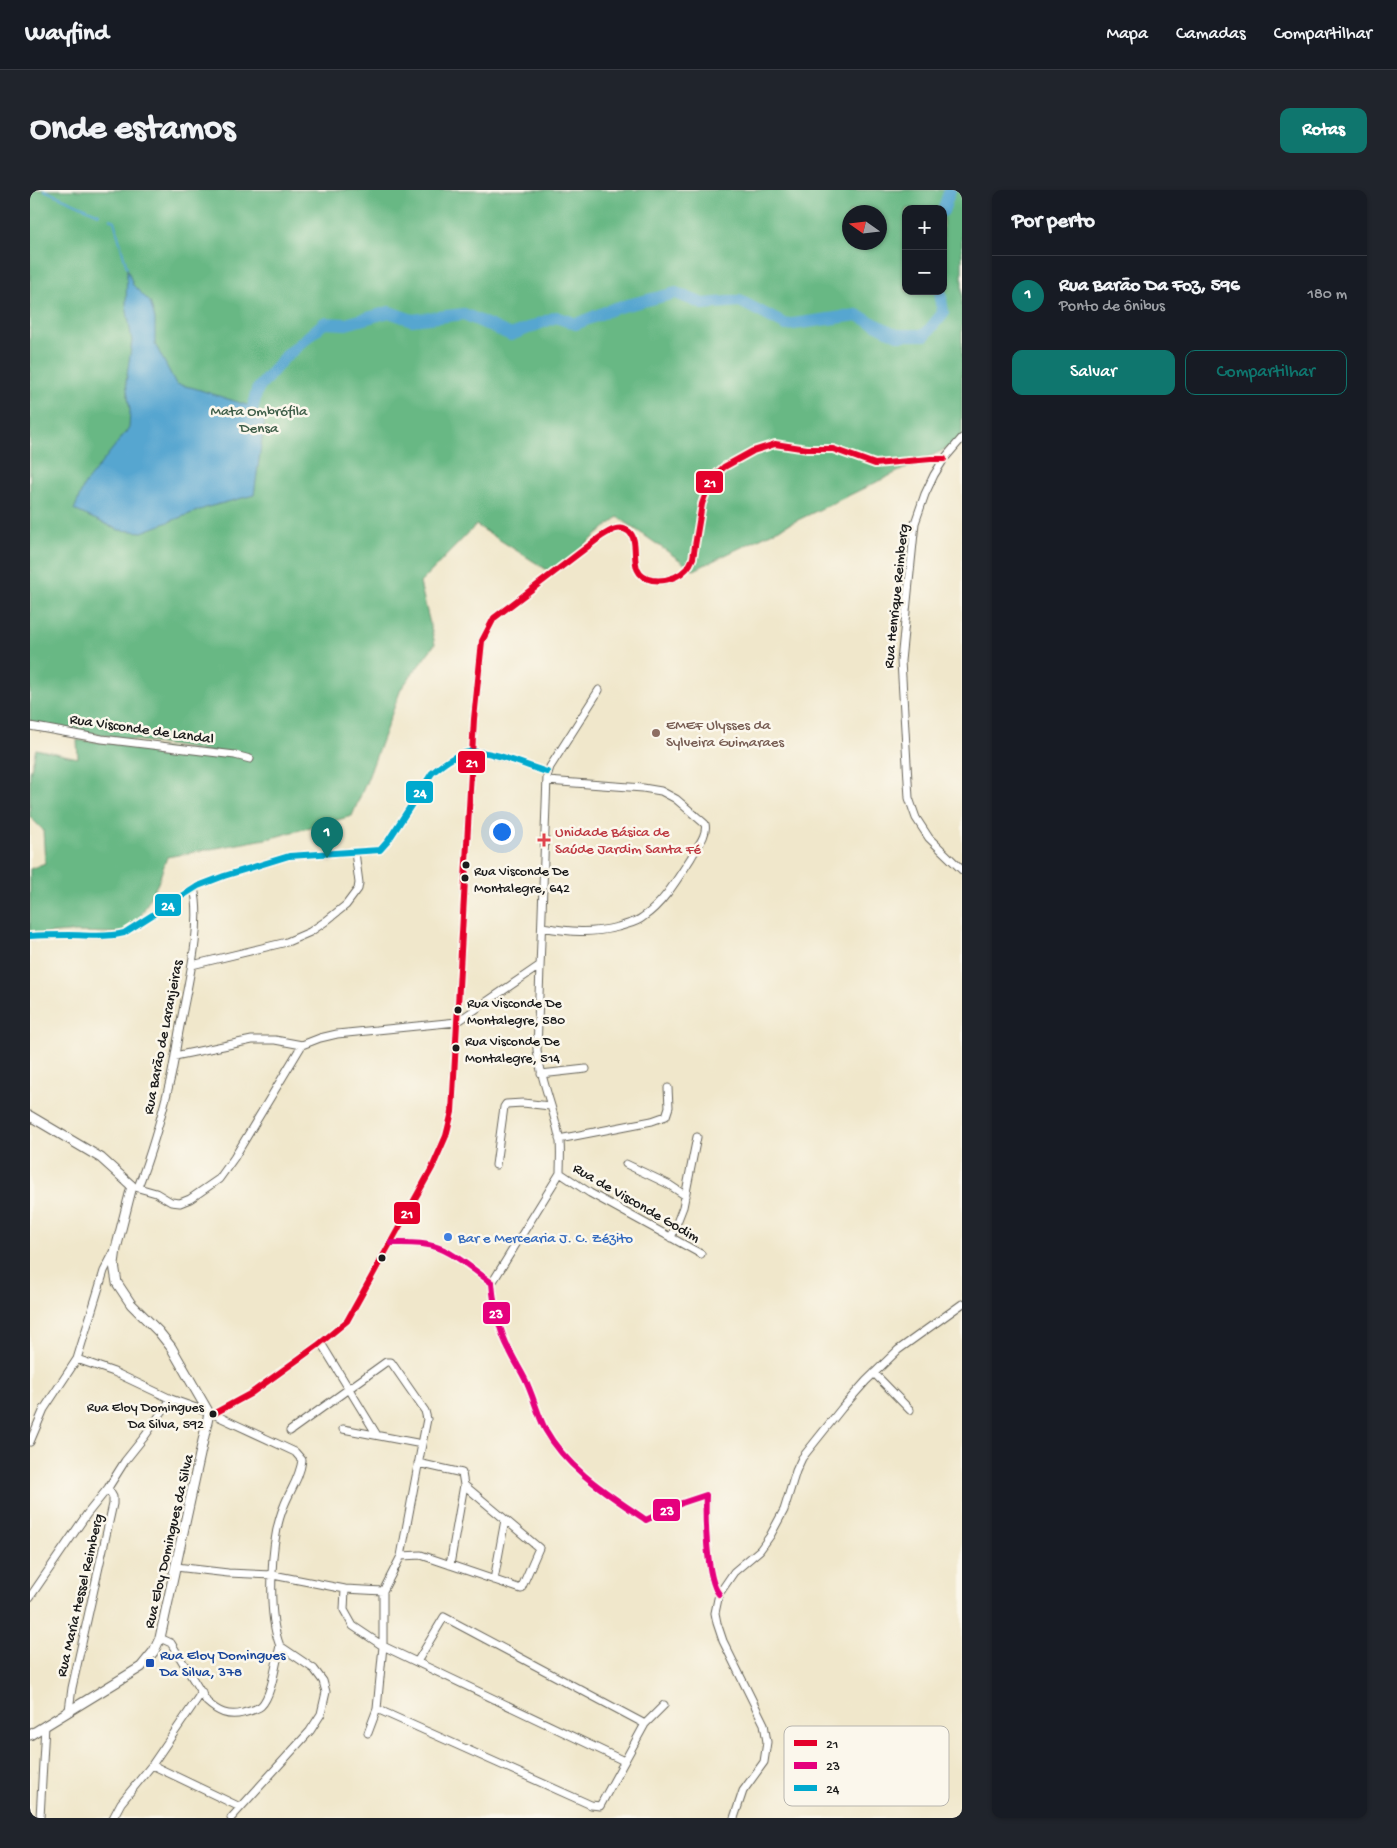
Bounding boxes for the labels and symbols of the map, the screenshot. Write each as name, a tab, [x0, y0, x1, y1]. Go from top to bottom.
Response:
north arrow	[842, 205, 887, 250]
park label: Mata Ombrófila Densa	[211, 403, 308, 438]
line badge: 21	[695, 470, 724, 494]
text: 21	[704, 476, 717, 493]
street label: Rua Henrique Reimberg	[880, 523, 914, 669]
street label: Rua Visconde de Landal	[68, 711, 215, 749]
place label: EMEF Ulysses da Sylveira Guimaraes	[666, 717, 785, 752]
marker: EMEF Ulysses da Sylveira Guimaraes	[650, 727, 662, 739]
line badge: 21	[457, 750, 486, 774]
text: 21	[466, 756, 479, 773]
line badge: 24	[405, 780, 434, 804]
text: 24	[413, 786, 427, 803]
pin: 1	[311, 817, 343, 858]
your location	[489, 819, 515, 845]
place label: Unidade Básica de Saúde Jardim Santa Fé	[555, 824, 701, 859]
marker: Unidade Básica de Saúde Jardim Santa Fé	[537, 833, 551, 847]
unlabelled marker	[461, 860, 471, 870]
place label: Rua Visconde De Montalegre, 642	[474, 864, 570, 898]
marker: Rua Visconde De Montalegre, 642	[460, 873, 470, 883]
line badge: 24	[154, 893, 182, 917]
text: 24	[161, 899, 175, 916]
street label: Rua Barão de Laranjeiras	[140, 958, 188, 1116]
place label: Rua Visconde De Montalegre, 580	[467, 996, 565, 1030]
marker: Rua Visconde De Montalegre, 580	[453, 1005, 463, 1015]
place label: Rua Visconde De Montalegre, 514	[465, 1034, 561, 1068]
marker: Rua Visconde De Montalegre, 514	[451, 1043, 461, 1053]
street label: Rua de Visconde Godim	[569, 1160, 703, 1248]
line badge: 21	[393, 1201, 421, 1225]
text: 21	[401, 1207, 414, 1224]
place label: Bar e Mercearia J. C. Zézito	[457, 1230, 633, 1248]
marker: Bar e Mercearia J. C. Zézito	[442, 1231, 454, 1243]
unlabelled marker	[377, 1253, 387, 1263]
line badge: 23	[482, 1301, 511, 1325]
text: 23	[489, 1307, 503, 1324]
place label: Rua Eloy Domingues Da Silva, 592	[87, 1400, 205, 1434]
marker: Rua Eloy Domingues Da Silva, 592	[208, 1409, 218, 1419]
street label: Rua Eloy Domingues da Silva	[141, 1452, 199, 1630]
line badge: 23	[652, 1498, 681, 1522]
text: 23	[660, 1504, 674, 1521]
street label: Rua Maria Hessel Reimberg	[53, 1512, 108, 1679]
place label: Rua Eloy Domingues Da Silva, 378	[159, 1647, 286, 1682]
marker: Rua Eloy Domingues Da Silva, 378	[144, 1657, 156, 1669]
legend	[784, 1726, 949, 1806]
text: 21	[826, 1737, 839, 1754]
text: 23	[826, 1759, 840, 1776]
text: 24	[826, 1782, 840, 1799]

